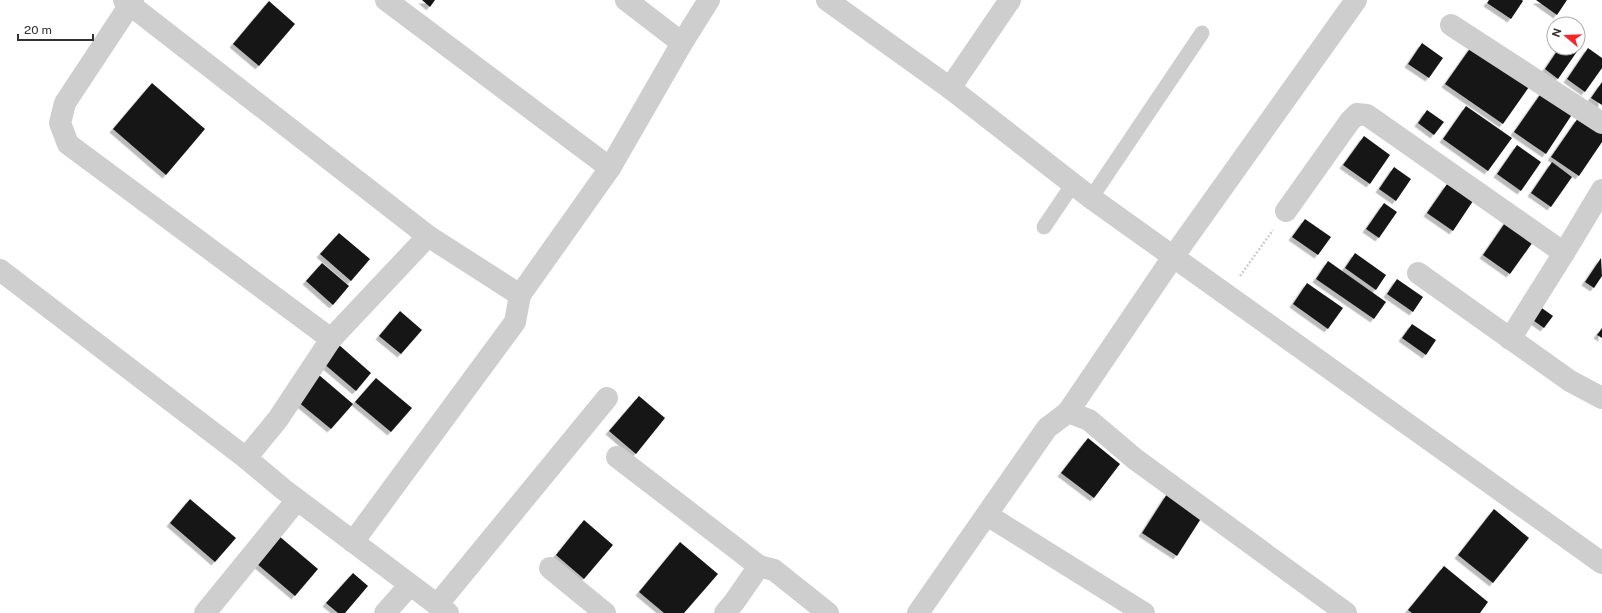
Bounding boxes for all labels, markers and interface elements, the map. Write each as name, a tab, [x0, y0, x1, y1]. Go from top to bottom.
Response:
scale bar	[18, 16, 93, 42]
north arrow	[1546, 16, 1586, 56]
text: 20 m	[24, 23, 52, 37]
text: N	[1549, 27, 1564, 39]

